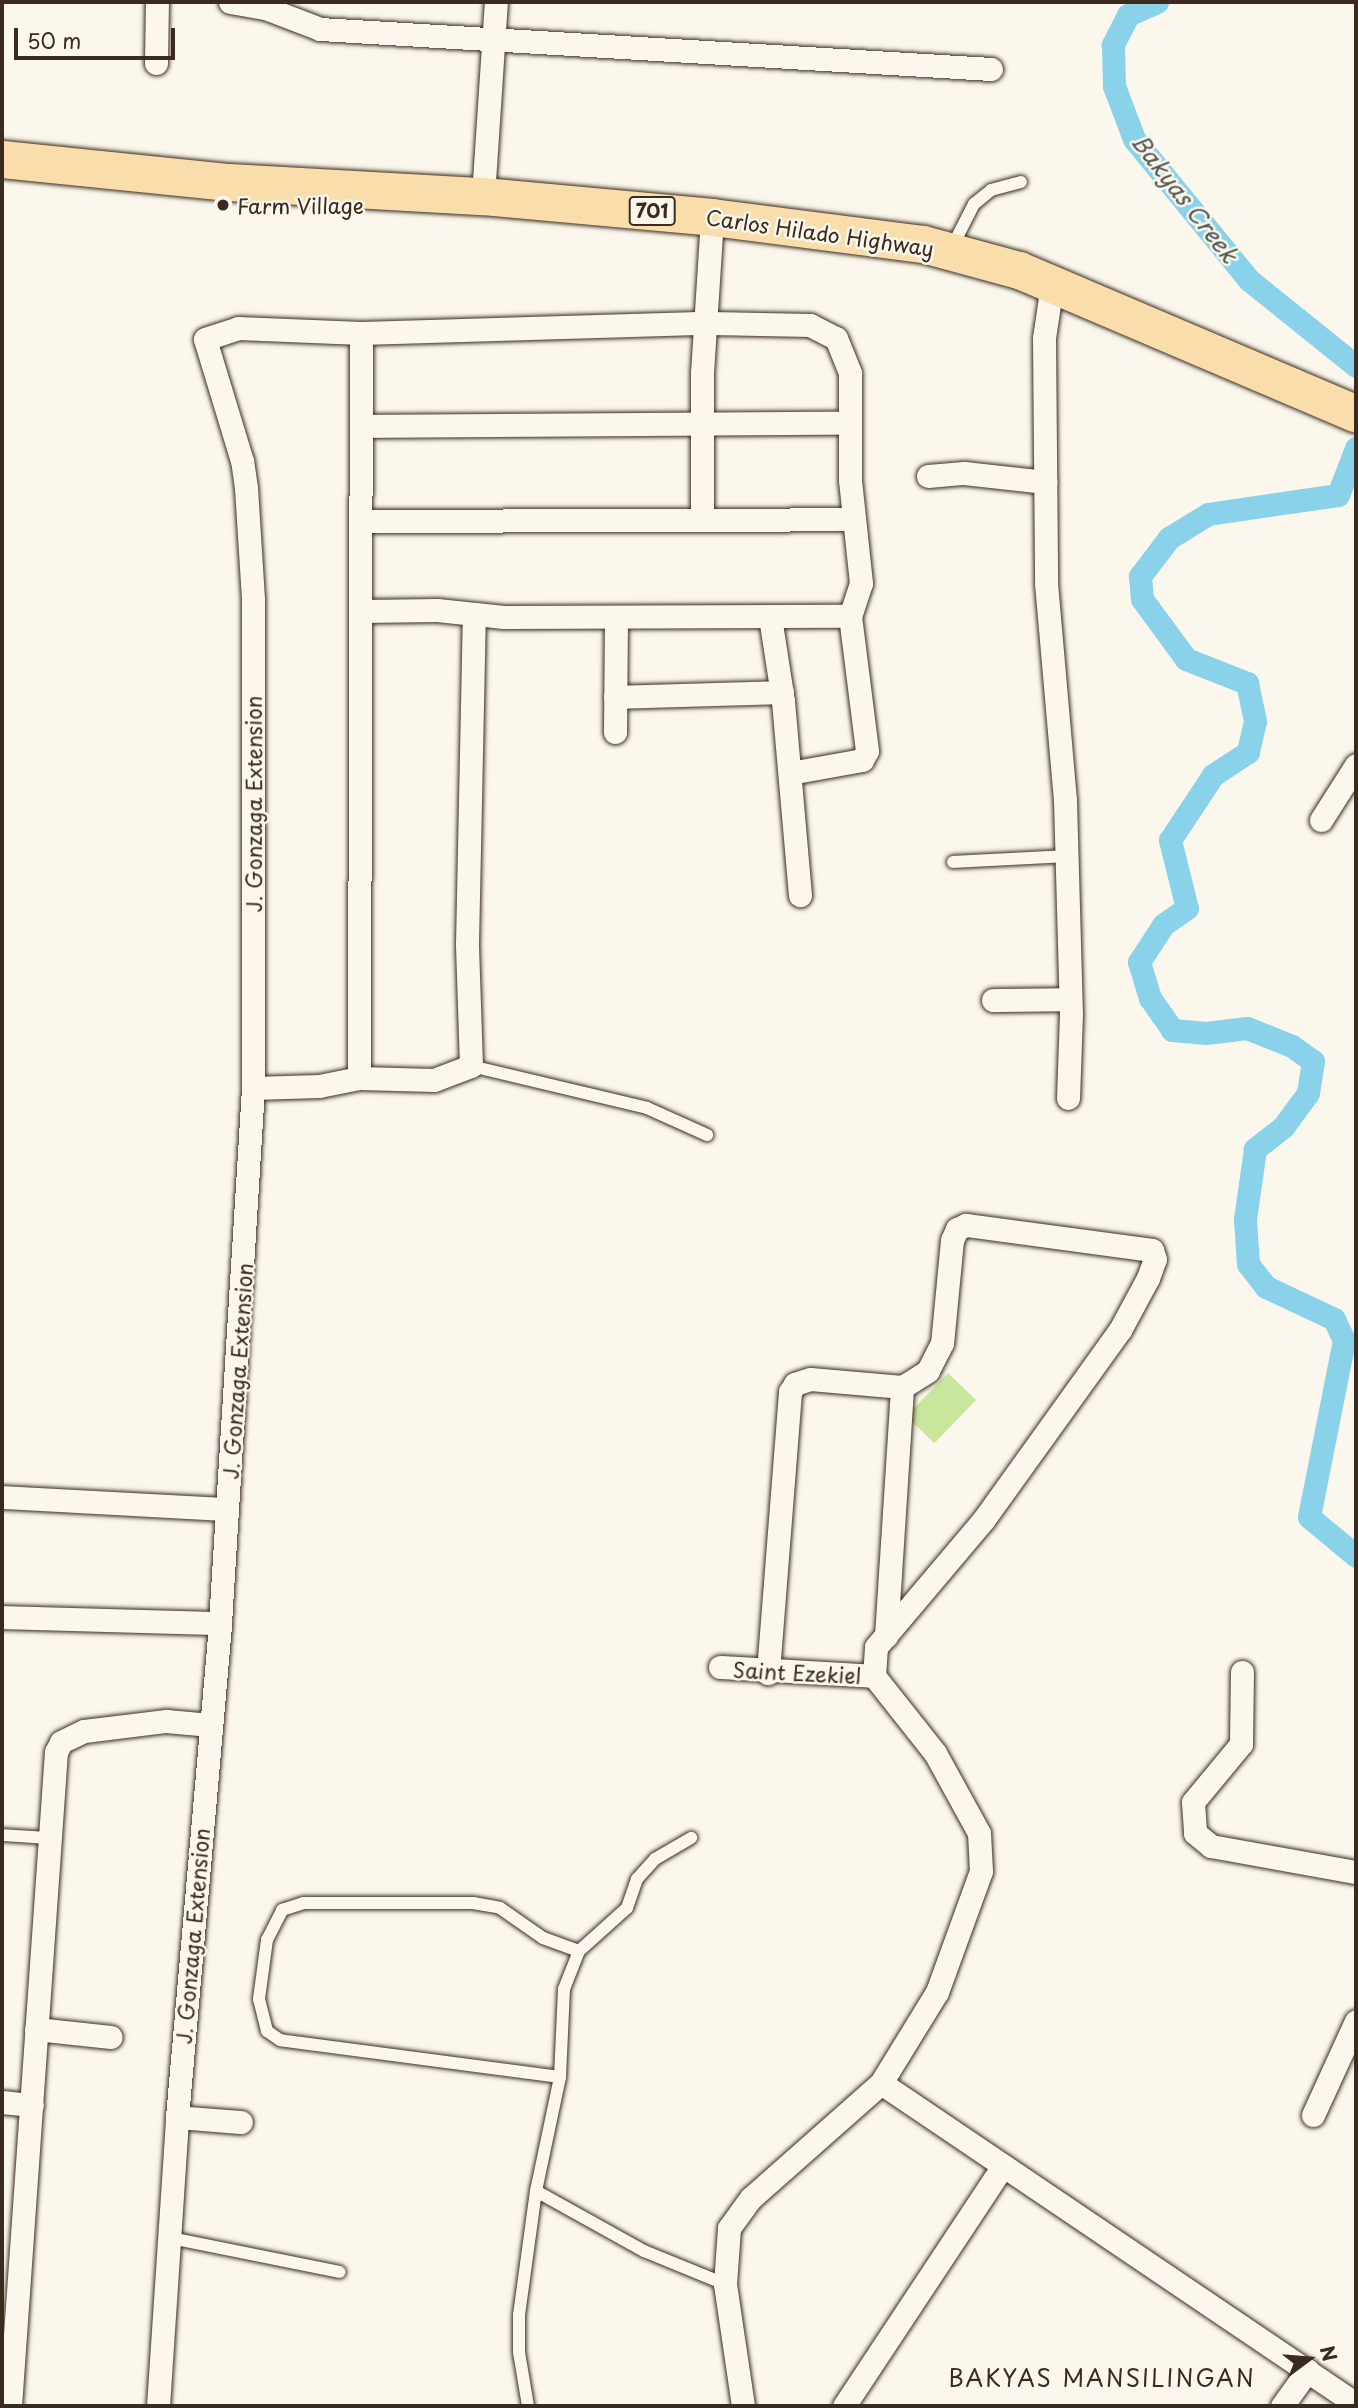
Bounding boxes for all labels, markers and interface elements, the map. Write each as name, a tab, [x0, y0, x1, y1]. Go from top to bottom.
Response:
scale bar	[18, 14, 178, 58]
text: 50 m	[27, 24, 81, 56]
water label: Bakyas Creek	[1125, 127, 1245, 269]
place label: Farm Village	[237, 192, 364, 218]
road number: 701	[628, 196, 676, 226]
marker: Farm Village	[215, 197, 231, 213]
street label: Carlos Hilado Highway	[704, 204, 936, 260]
street label: J. Gonzaga Extension	[240, 694, 266, 914]
street label: J. Gonzaga Extension	[217, 1260, 257, 1482]
street label: Saint Ezekiel	[733, 1656, 861, 1688]
street label: J. Gonzaga Extension	[170, 1825, 214, 2047]
north arrow	[1274, 2324, 1344, 2394]
text: N	[1314, 2342, 1345, 2364]
district label: BAKYAS MANSILINGAN	[950, 2364, 1254, 2392]

